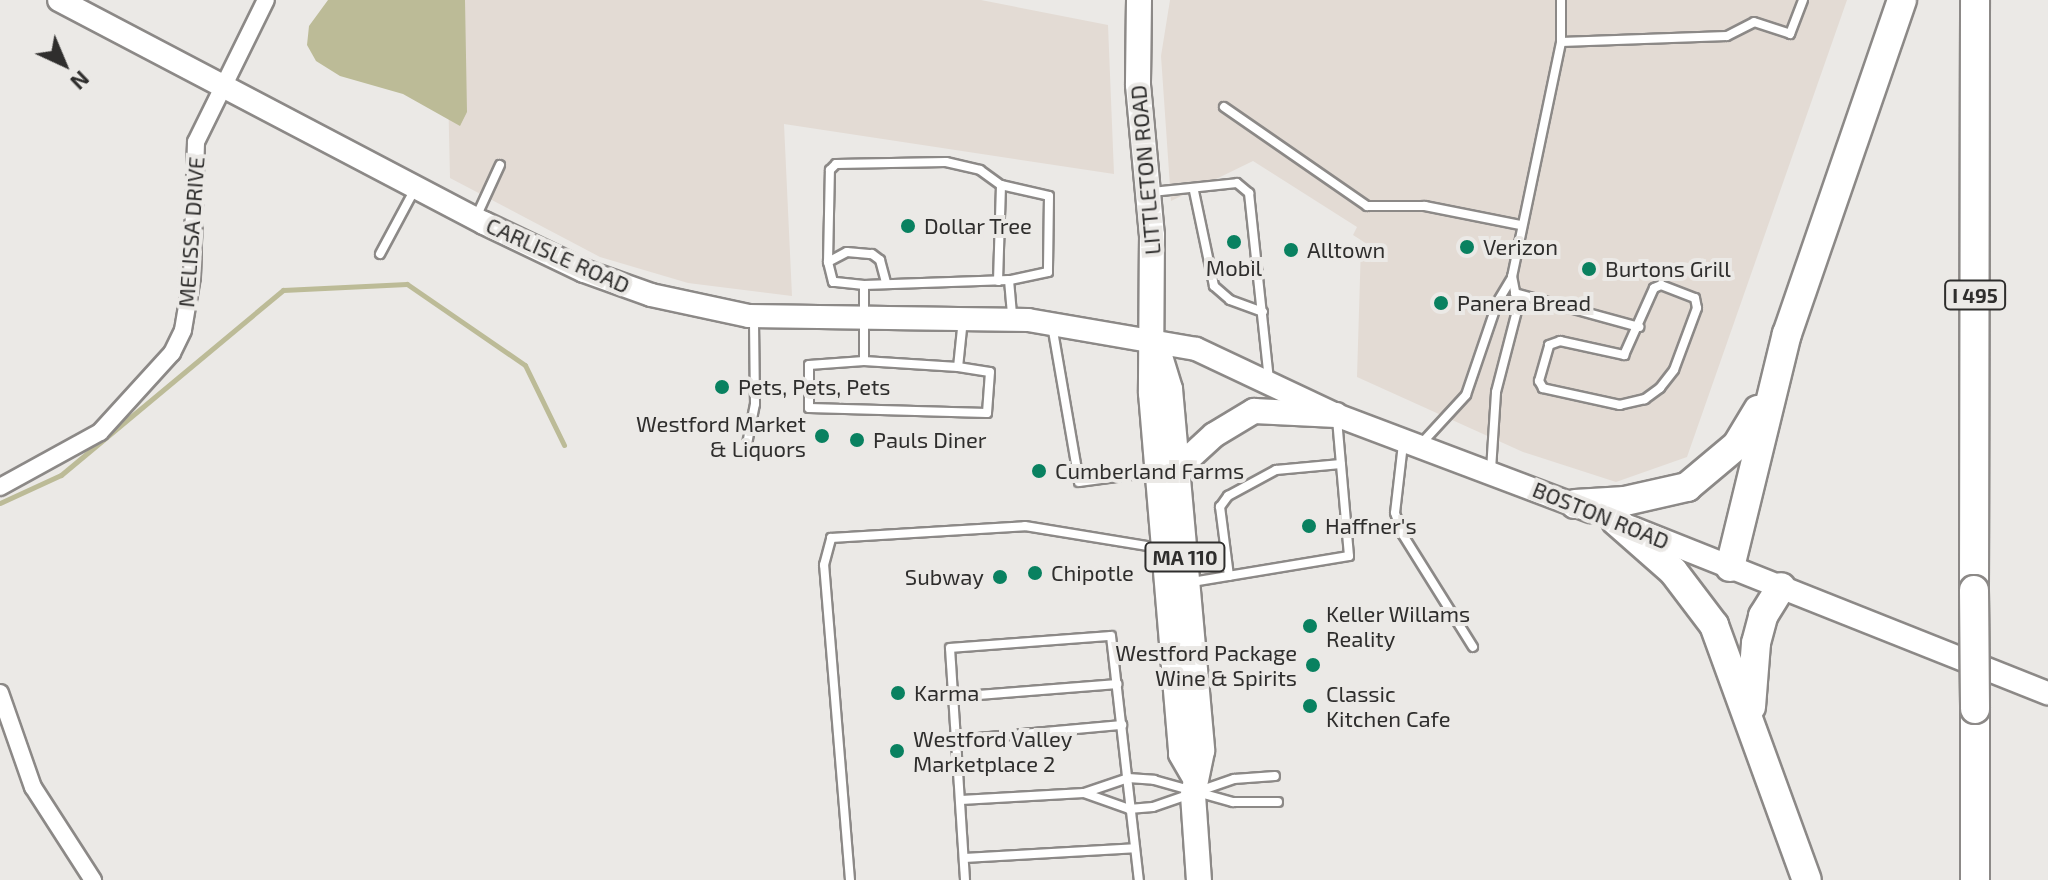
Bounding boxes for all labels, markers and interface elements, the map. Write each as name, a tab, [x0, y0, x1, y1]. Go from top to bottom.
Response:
north arrow	[24, 24, 104, 104]
text: N	[66, 66, 95, 96]
street label: LITTLETON ROAD	[1124, 84, 1166, 256]
street label: MELISSA DRIVE	[173, 155, 209, 309]
street label: CARLISLE ROAD	[482, 212, 634, 298]
place label: Dollar Tree	[924, 213, 1033, 239]
marker: Dollar Tree	[899, 217, 917, 235]
marker: Mobil	[1225, 233, 1243, 251]
place label: Verizon	[1483, 234, 1558, 260]
place label: Alltown	[1307, 237, 1385, 263]
marker: Verizon	[1458, 238, 1476, 256]
marker: Alltown	[1282, 241, 1300, 259]
place label: Mobil	[1206, 255, 1262, 281]
place label: Burtons Grill	[1605, 256, 1731, 282]
marker: Burtons Grill	[1580, 260, 1598, 278]
road number: I 495	[1943, 279, 2007, 311]
place label: Panera Bread	[1457, 290, 1591, 316]
marker: Panera Bread	[1432, 294, 1450, 312]
place label: Pets, Pets, Pets	[738, 374, 891, 400]
marker: Pets, Pets, Pets	[713, 378, 731, 396]
place label: Westford Market & Liquors	[636, 410, 806, 462]
marker: Westford Market & Liquors	[813, 427, 831, 445]
place label: Pauls Diner	[873, 427, 987, 453]
marker: Pauls Diner	[848, 431, 866, 449]
place label: Cumberland Farms	[1055, 458, 1244, 484]
marker: Cumberland Farms	[1030, 462, 1048, 480]
street label: BOSTON ROAD	[1529, 476, 1673, 554]
place label: Haffner's	[1325, 513, 1417, 539]
marker: Haffner's	[1300, 517, 1318, 535]
road number: MA 110	[1143, 541, 1227, 573]
place label: Chipotle	[1051, 560, 1134, 586]
place label: Subway	[905, 564, 984, 590]
marker: Chipotle	[1026, 564, 1044, 582]
marker: Subway	[991, 568, 1009, 586]
place label: Keller Willams Reality	[1326, 600, 1471, 652]
marker: Keller Willams Reality	[1301, 617, 1319, 635]
place label: Westford Package Wine & Spirits	[1115, 639, 1297, 690]
marker: Westford Package Wine & Spirits	[1304, 656, 1322, 674]
place label: Karma	[914, 680, 979, 706]
place label: Classic Kitchen Cafe	[1326, 680, 1450, 732]
marker: Karma	[889, 684, 907, 702]
marker: Classic Kitchen Cafe	[1301, 697, 1319, 715]
place label: Westford Valley Marketplace 2	[913, 725, 1073, 776]
marker: Westford Valley Marketplace 2	[888, 742, 906, 760]

